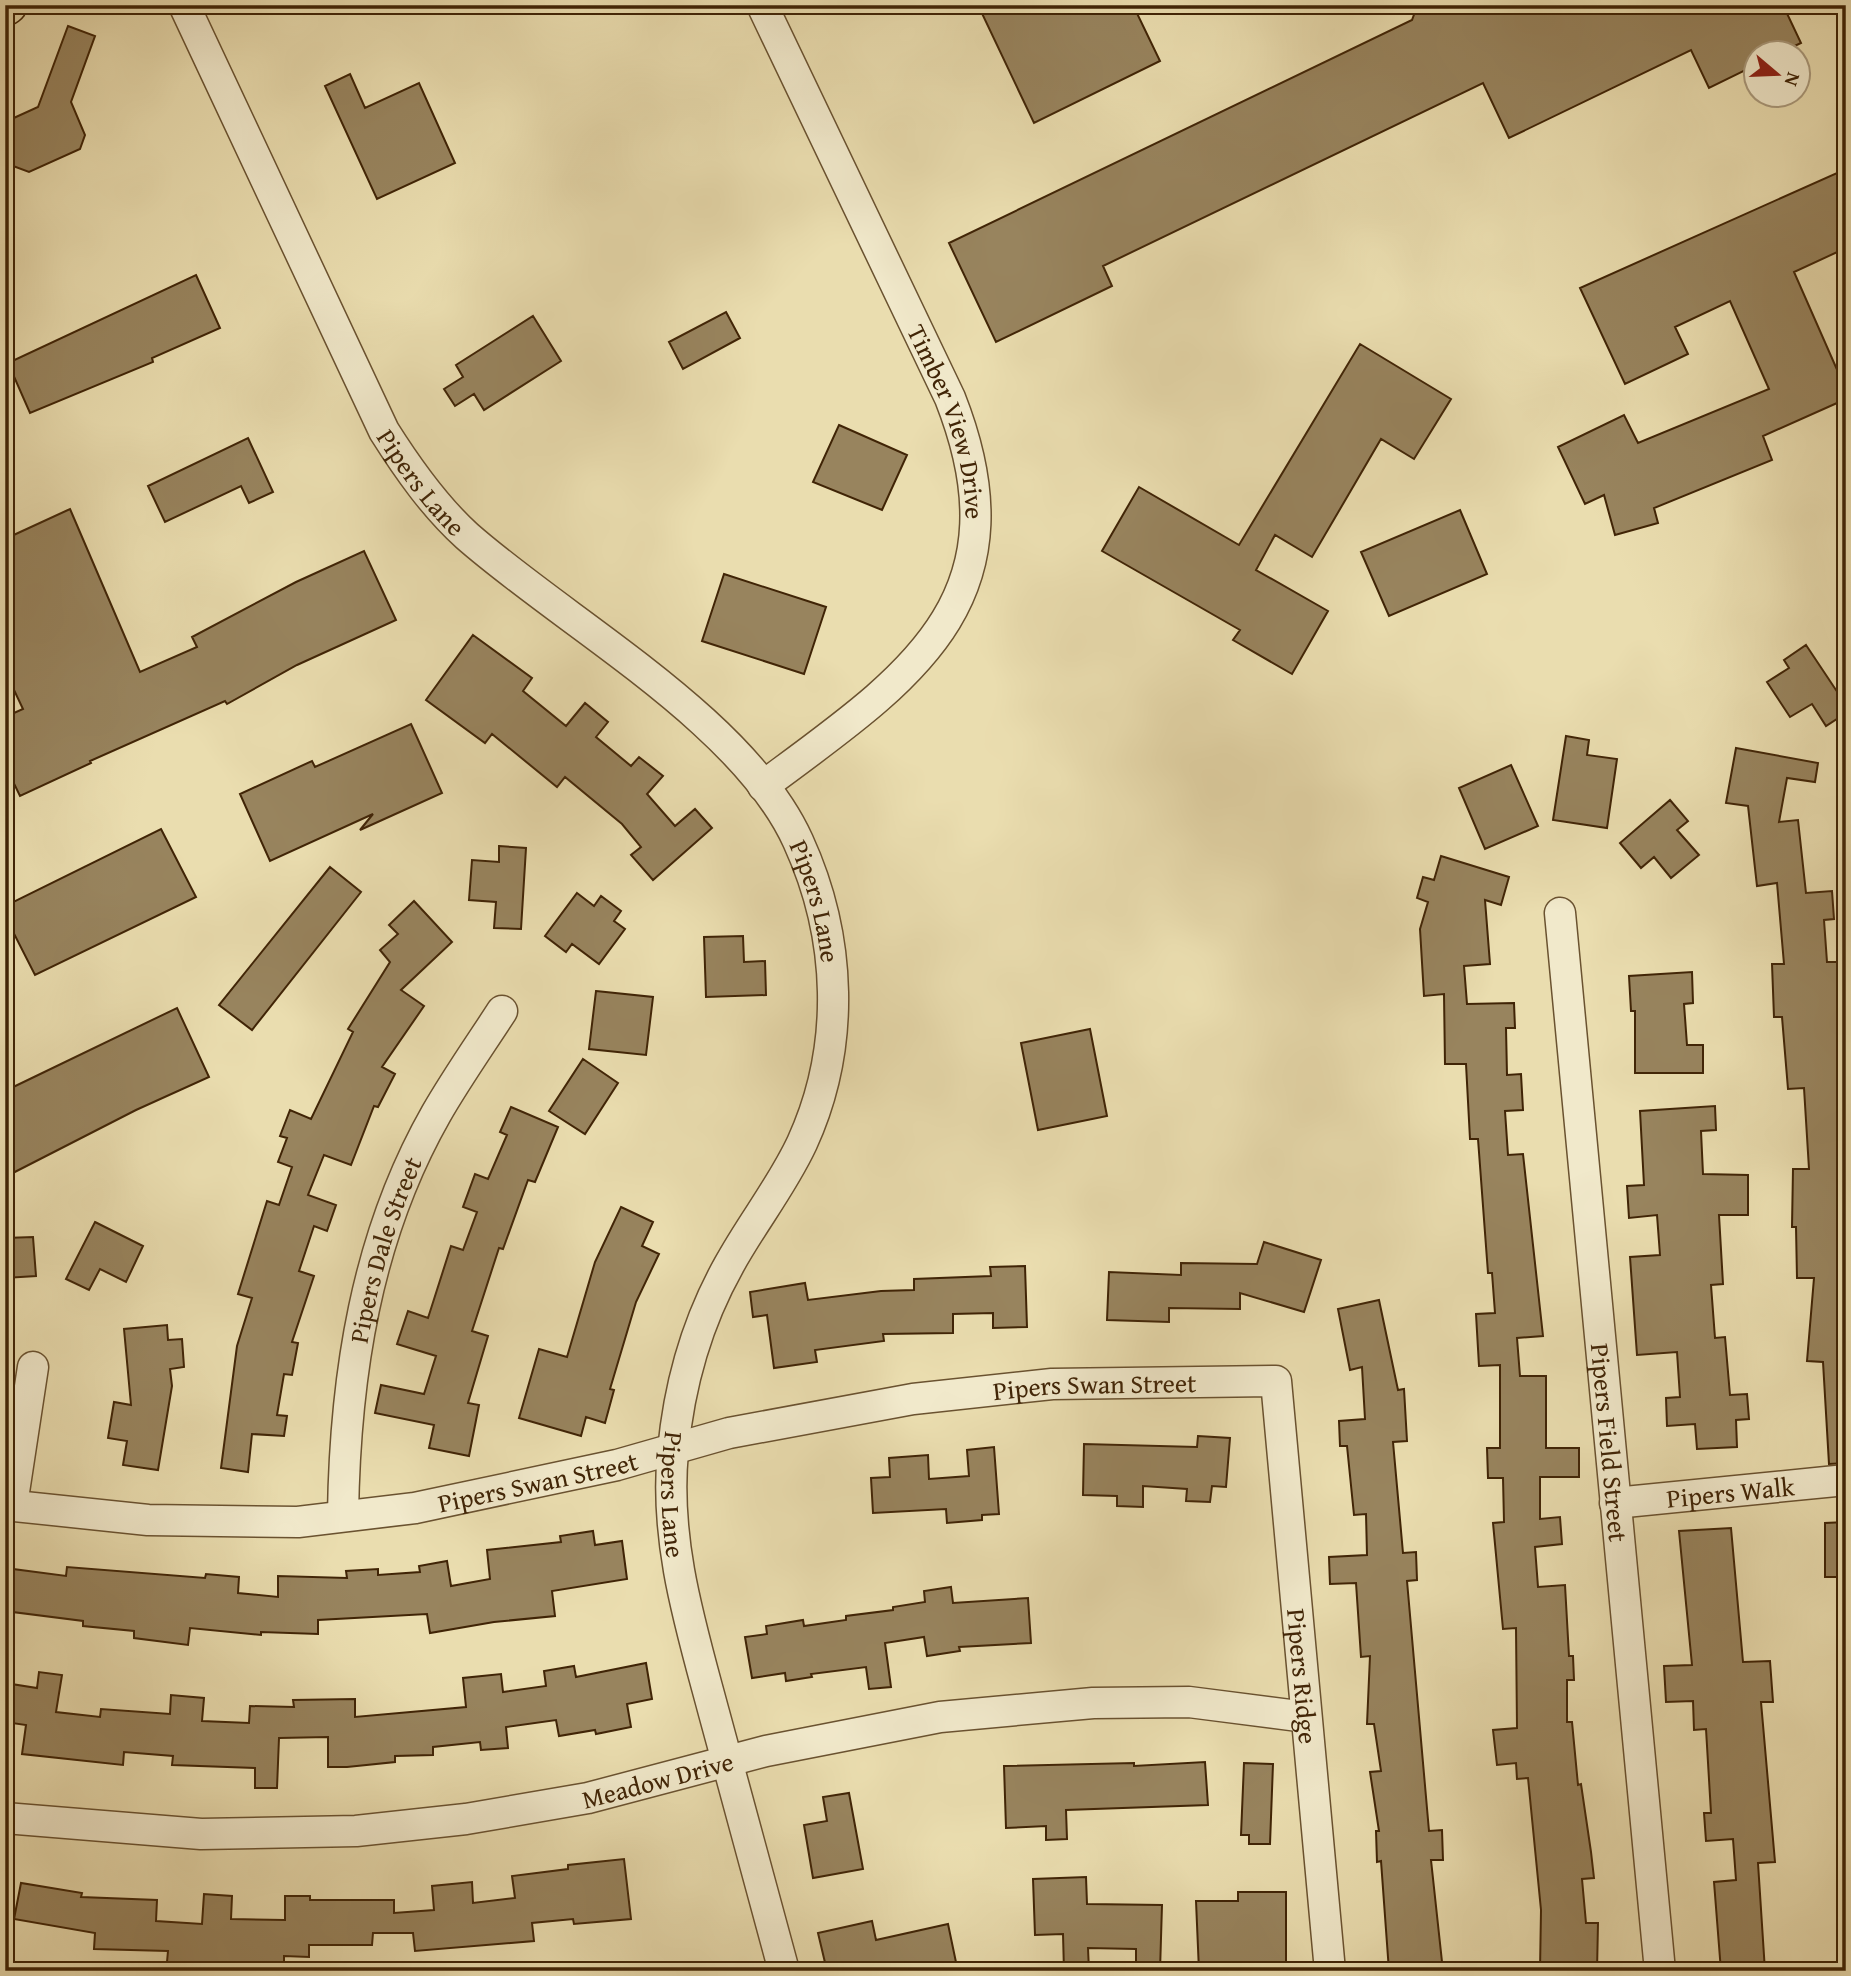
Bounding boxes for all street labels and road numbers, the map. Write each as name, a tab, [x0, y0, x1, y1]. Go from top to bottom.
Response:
street label: Timber View Drive	[898, 318, 995, 519]
street label: Pipers Lane	[368, 421, 475, 545]
street label: Pipers Lane	[780, 833, 851, 964]
street label: Pipers Dale Street	[338, 1150, 431, 1346]
street label: Pipers Field Street	[1581, 1342, 1639, 1544]
street label: Pipers Swan Street	[991, 1363, 1196, 1410]
street label: Pipers Lane	[652, 1430, 696, 1560]
street label: Pipers Swan Street	[434, 1441, 642, 1522]
street label: Pipers Walk	[1665, 1466, 1797, 1517]
street label: Pipers Ridge	[1277, 1607, 1329, 1745]
street label: Meadow Drive	[578, 1741, 737, 1818]

